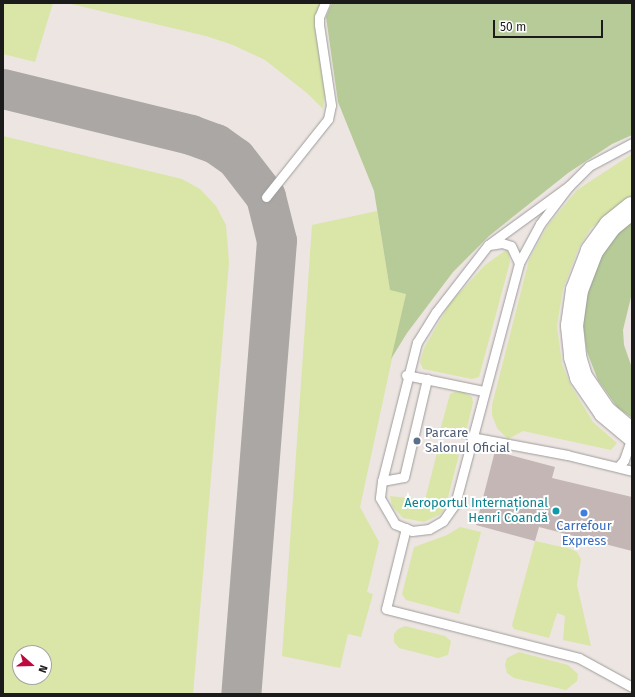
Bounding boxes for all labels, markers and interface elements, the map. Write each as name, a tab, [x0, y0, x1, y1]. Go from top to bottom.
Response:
scale bar	[495, 12, 605, 38]
text: 50 m	[500, 20, 526, 34]
place label: Parcare Salonul Oficial	[425, 426, 510, 457]
marker: Parcare Salonul Oficial	[412, 436, 422, 446]
place label: Aeroportul Internațional Henri Coandă	[404, 496, 548, 527]
marker: Aeroportul Internațional Henri Coandă	[551, 506, 561, 516]
marker: Carrefour Express	[579, 508, 589, 518]
place label: Carrefour Express	[556, 519, 612, 550]
north arrow	[12, 645, 52, 685]
text: N	[35, 663, 50, 675]

